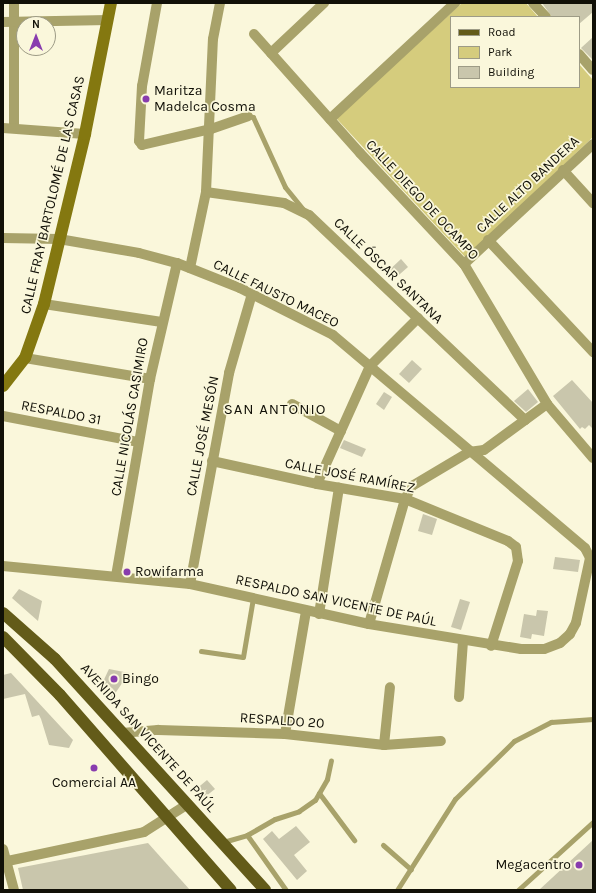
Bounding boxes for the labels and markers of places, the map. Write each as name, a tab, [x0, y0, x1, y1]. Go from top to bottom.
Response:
place label: Maritza Madelca Cosma	[154, 83, 256, 116]
marker: Maritza Madelca Cosma	[141, 94, 151, 104]
place label: Rowifarma	[135, 564, 204, 580]
marker: Rowifarma	[122, 567, 132, 577]
place label: Bingo	[122, 671, 159, 687]
marker: Bingo	[109, 674, 119, 684]
marker: Comercial AA	[89, 763, 99, 773]
place label: Comercial AA	[52, 775, 136, 791]
place label: Megacentro	[496, 857, 571, 873]
marker: Megacentro	[574, 860, 584, 870]

